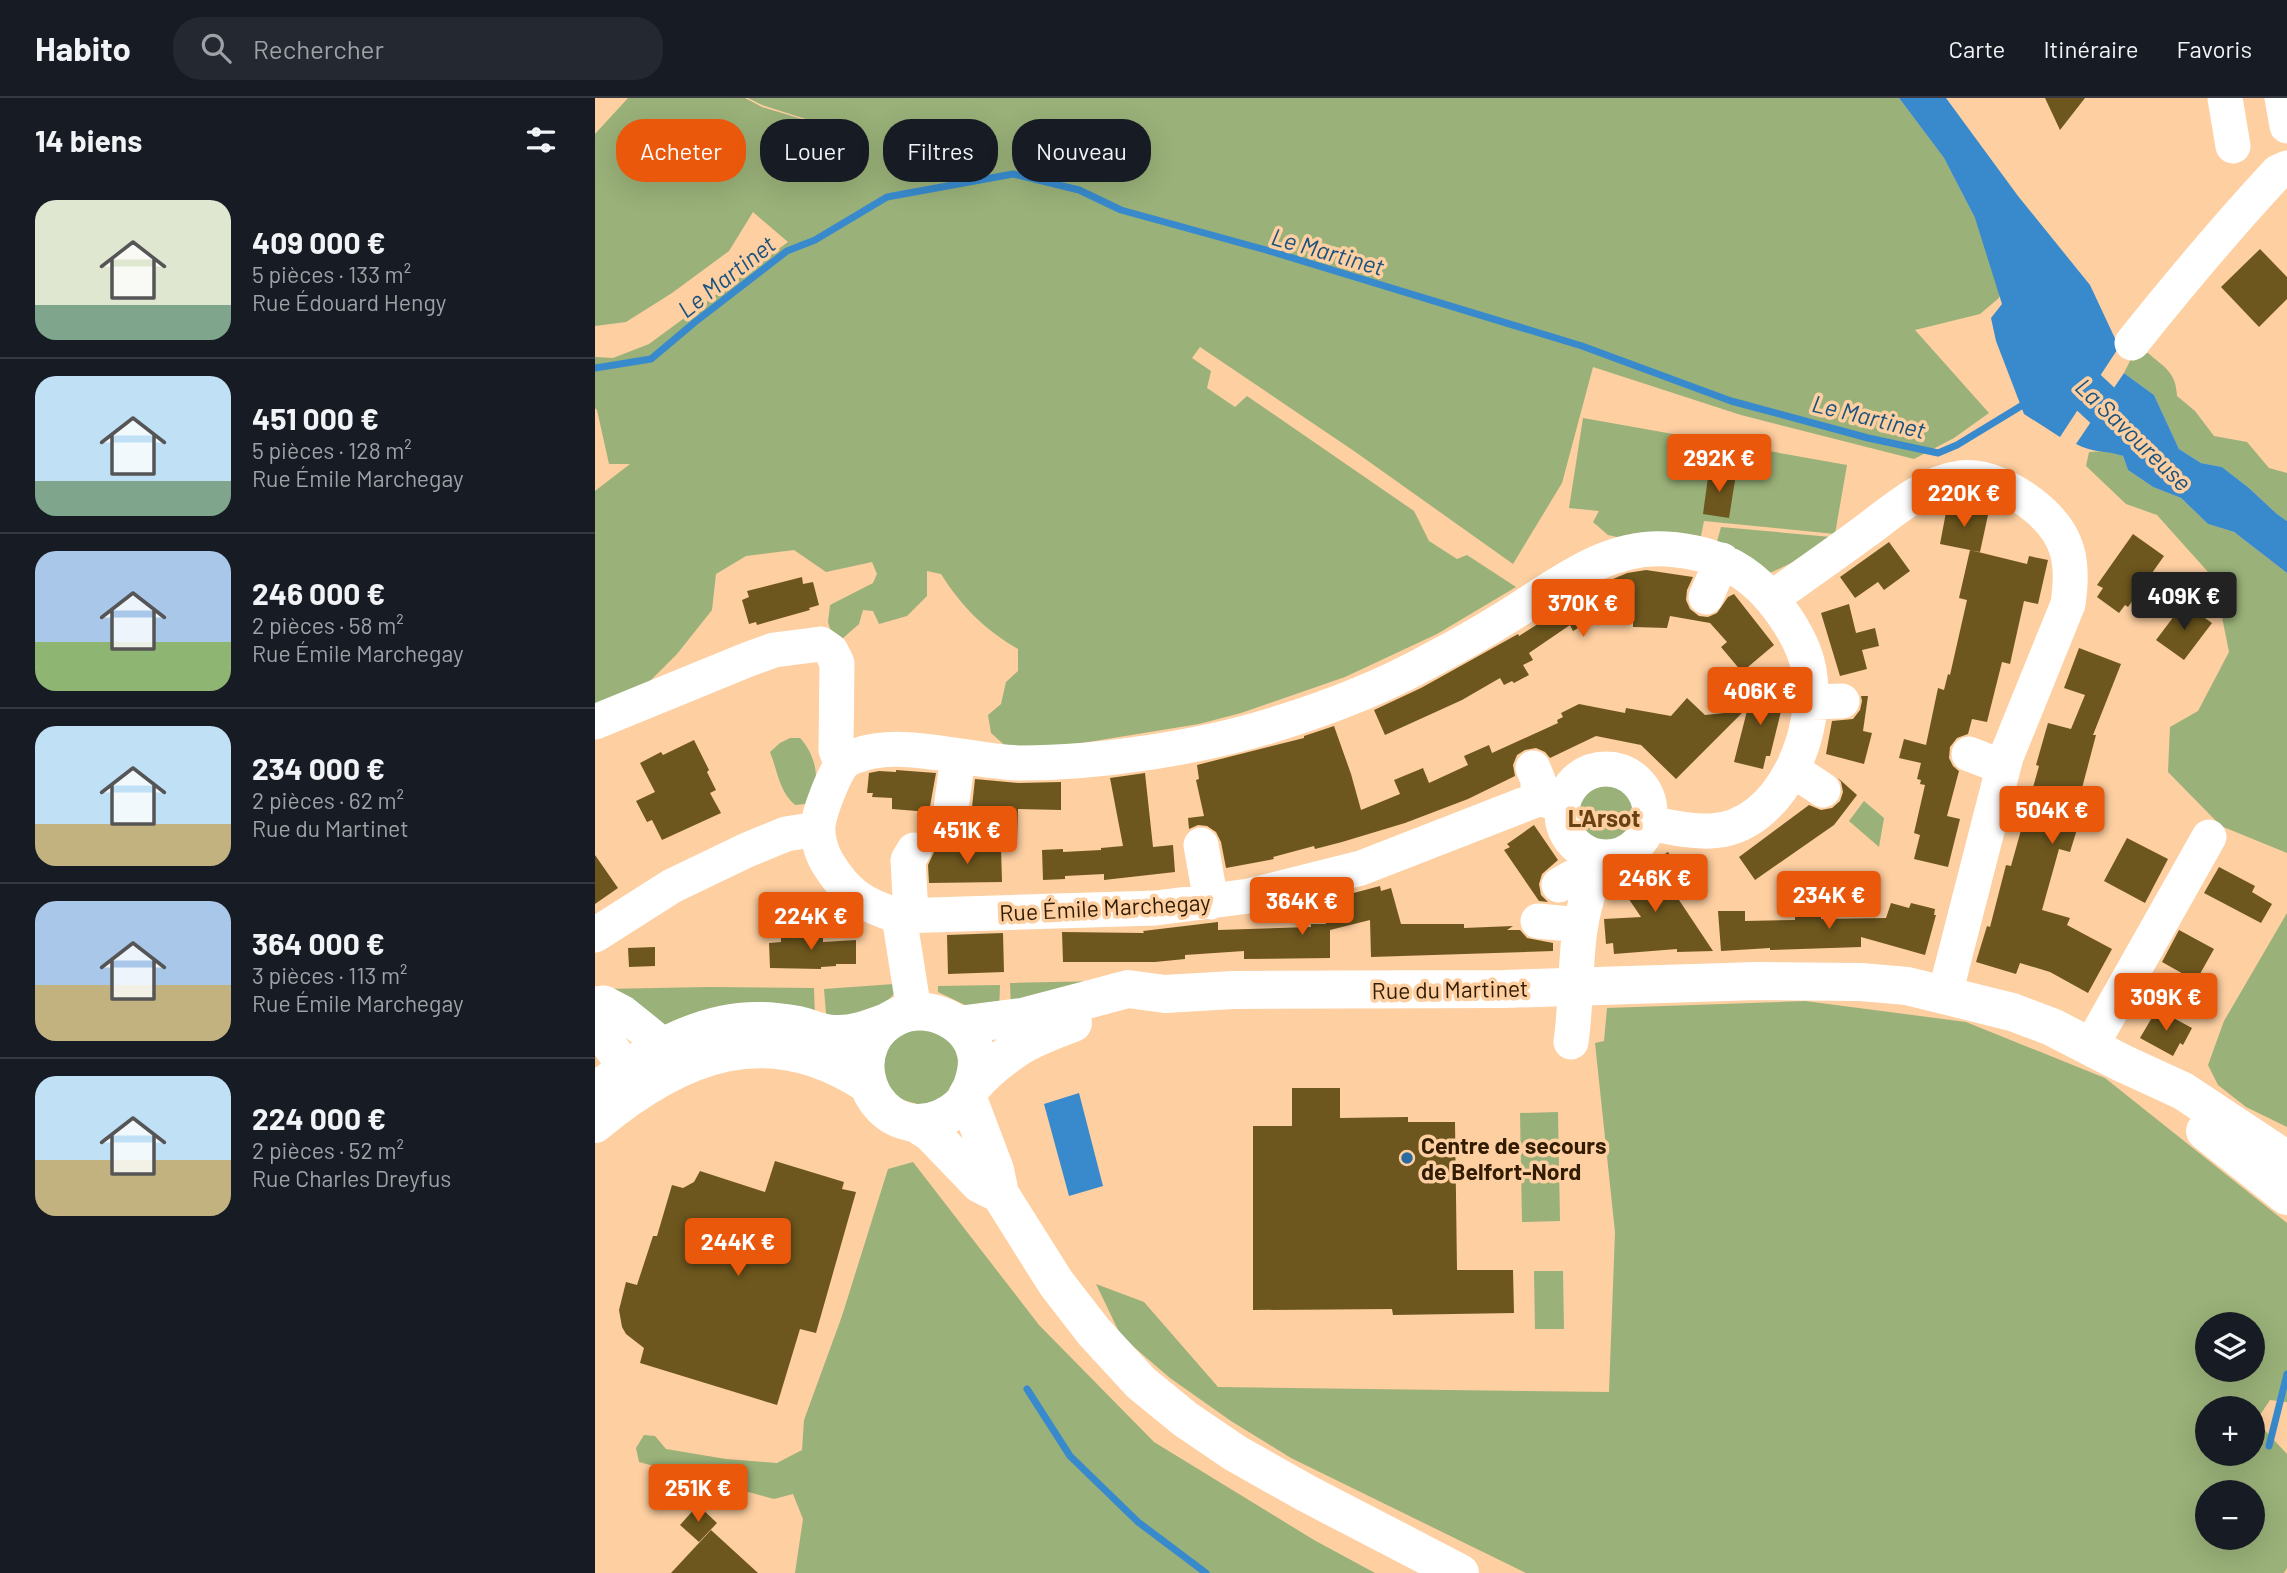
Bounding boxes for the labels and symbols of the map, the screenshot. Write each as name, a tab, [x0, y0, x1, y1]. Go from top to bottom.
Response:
water label: Le Martinet	[1268, 221, 1388, 281]
water label: Le Martinet	[671, 229, 781, 323]
water label: La Savoureuse	[2070, 372, 2198, 496]
water label: Le Martinet	[1809, 388, 1929, 444]
pin: 292K €	[1662, 434, 1776, 494]
pin: 220K €	[1907, 470, 2021, 529]
pin: 409K €	[2127, 573, 2241, 632]
pin: 370K €	[1526, 580, 1640, 639]
pin: 406K €	[1703, 668, 1817, 727]
pin: 504K €	[1995, 786, 2109, 846]
district label: L'Arsot	[1568, 803, 1640, 832]
pin: 451K €	[910, 806, 1024, 866]
pin: 246K €	[1598, 854, 1712, 914]
pin: 234K €	[1772, 872, 1886, 931]
pin: 364K €	[1245, 878, 1359, 937]
street label: Rue Émile Marchegay	[999, 887, 1212, 927]
pin: 224K €	[754, 892, 868, 952]
street label: Rue du Martinet	[1371, 974, 1529, 1004]
pin: 309K €	[2109, 974, 2223, 1033]
place label: Centre de secours de Belfort-Nord	[1421, 1131, 1607, 1185]
marker: Centre de secours de Belfort-Nord	[1399, 1150, 1415, 1166]
pin: 244K €	[681, 1218, 795, 1278]
pin: 251K €	[641, 1464, 755, 1524]

